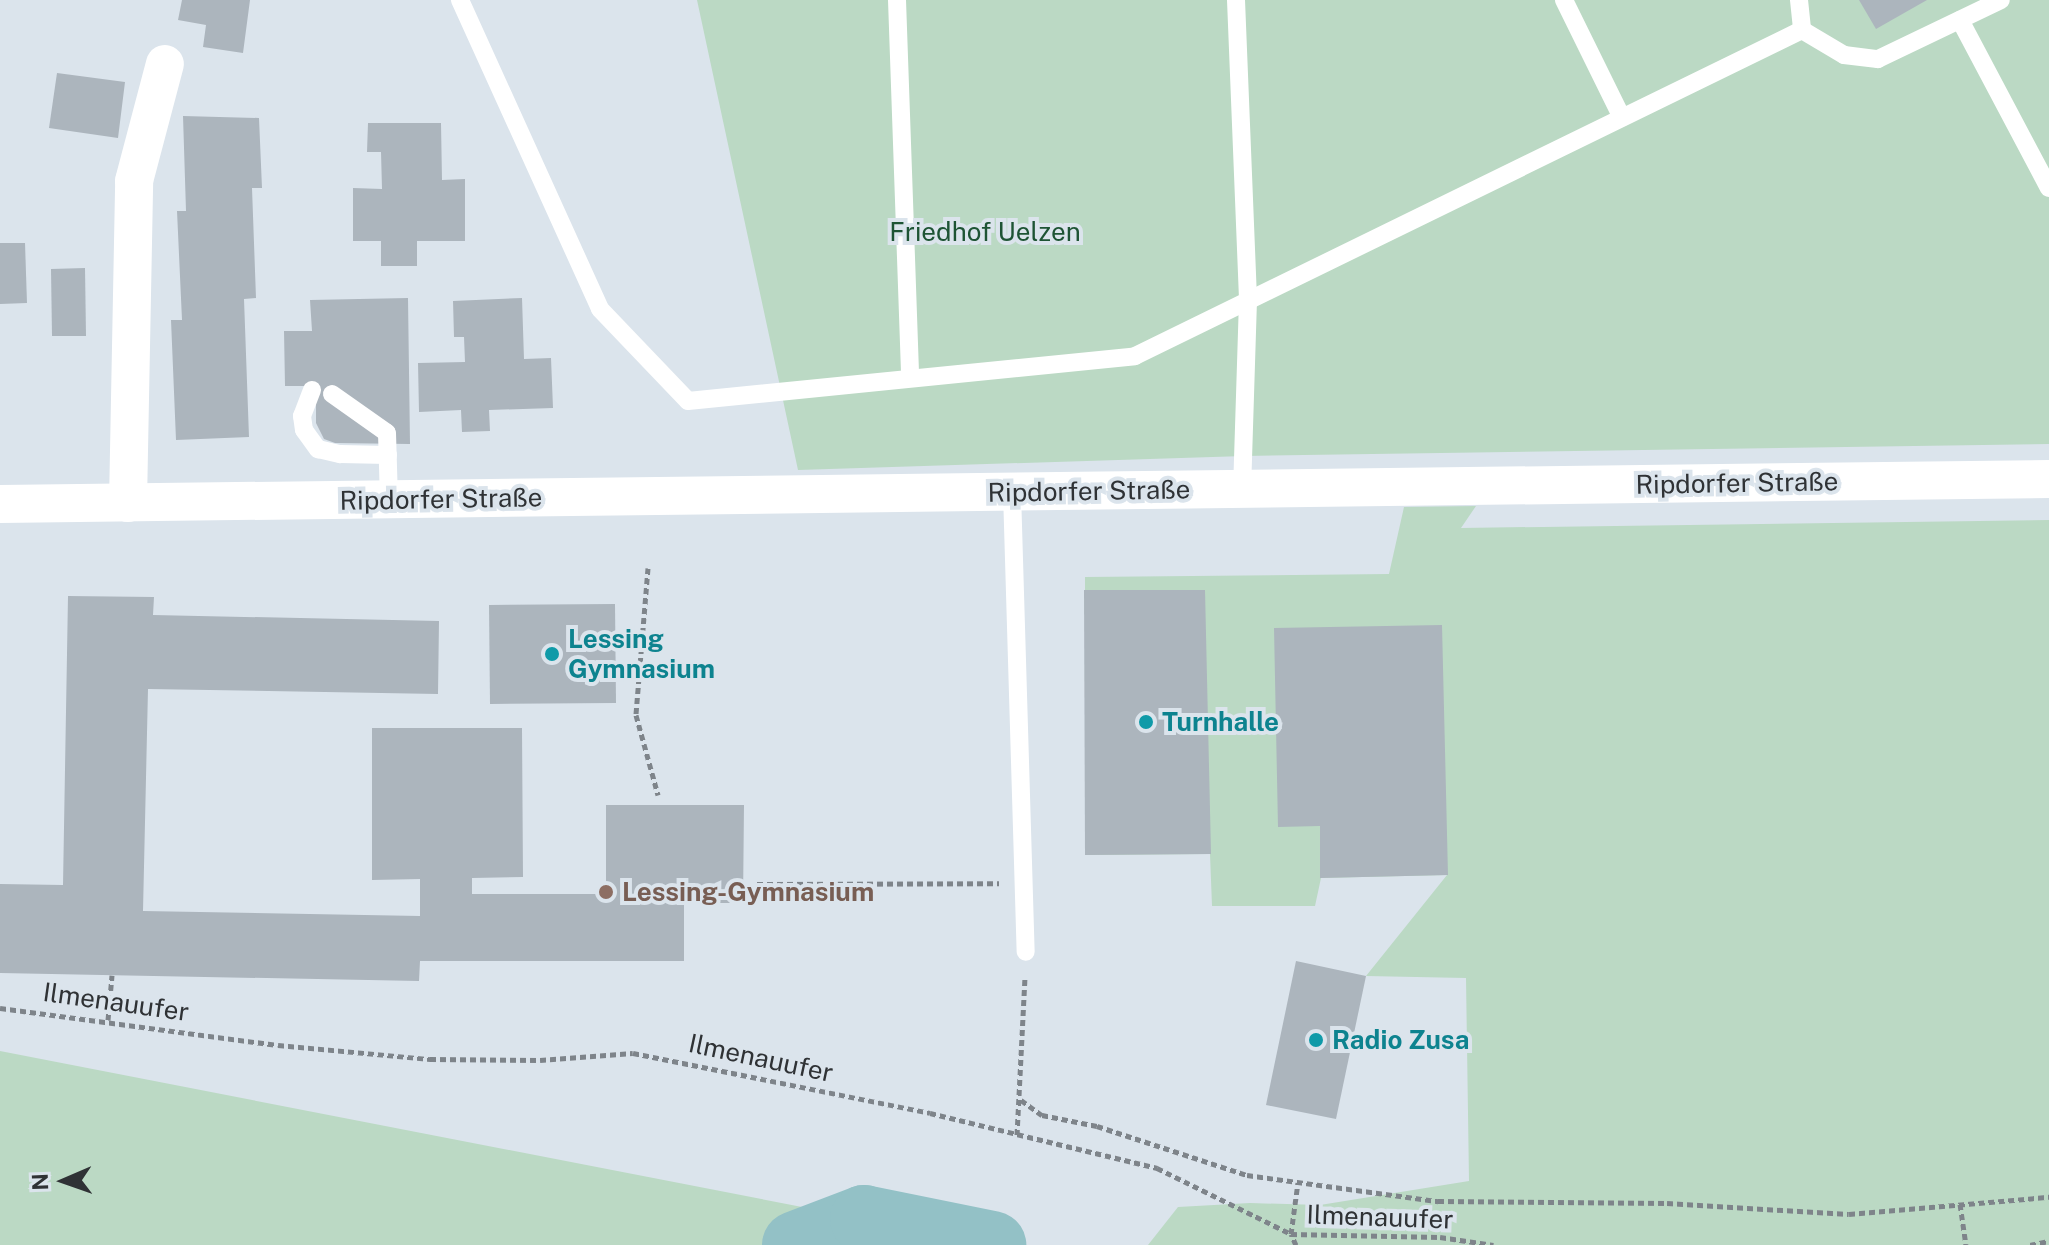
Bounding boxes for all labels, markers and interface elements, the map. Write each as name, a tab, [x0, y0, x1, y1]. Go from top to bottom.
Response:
park label: Friedhof Uelzen	[889, 216, 1081, 248]
street label: Ripdorfer Straße	[1635, 466, 1839, 500]
street label: Ripdorfer Straße	[987, 474, 1191, 508]
street label: Ripdorfer Straße	[339, 482, 543, 516]
place label: Lessing Gymnasium	[568, 623, 715, 684]
marker: Lessing Gymnasium	[543, 645, 561, 663]
place label: Turnhalle	[1162, 706, 1279, 738]
marker: Turnhalle	[1137, 713, 1155, 731]
place label: Lessing-Gymnasium	[622, 876, 874, 908]
marker: Lessing-Gymnasium	[597, 883, 615, 901]
street label: Ilmenauufer	[41, 976, 191, 1028]
place label: Radio Zusa	[1332, 1024, 1469, 1056]
street label: Ilmenauufer	[686, 1027, 836, 1089]
marker: Radio Zusa	[1307, 1031, 1325, 1049]
north arrow	[24, 1141, 104, 1221]
text: N	[27, 1173, 53, 1191]
street label: Ilmenauufer	[1306, 1199, 1454, 1235]

